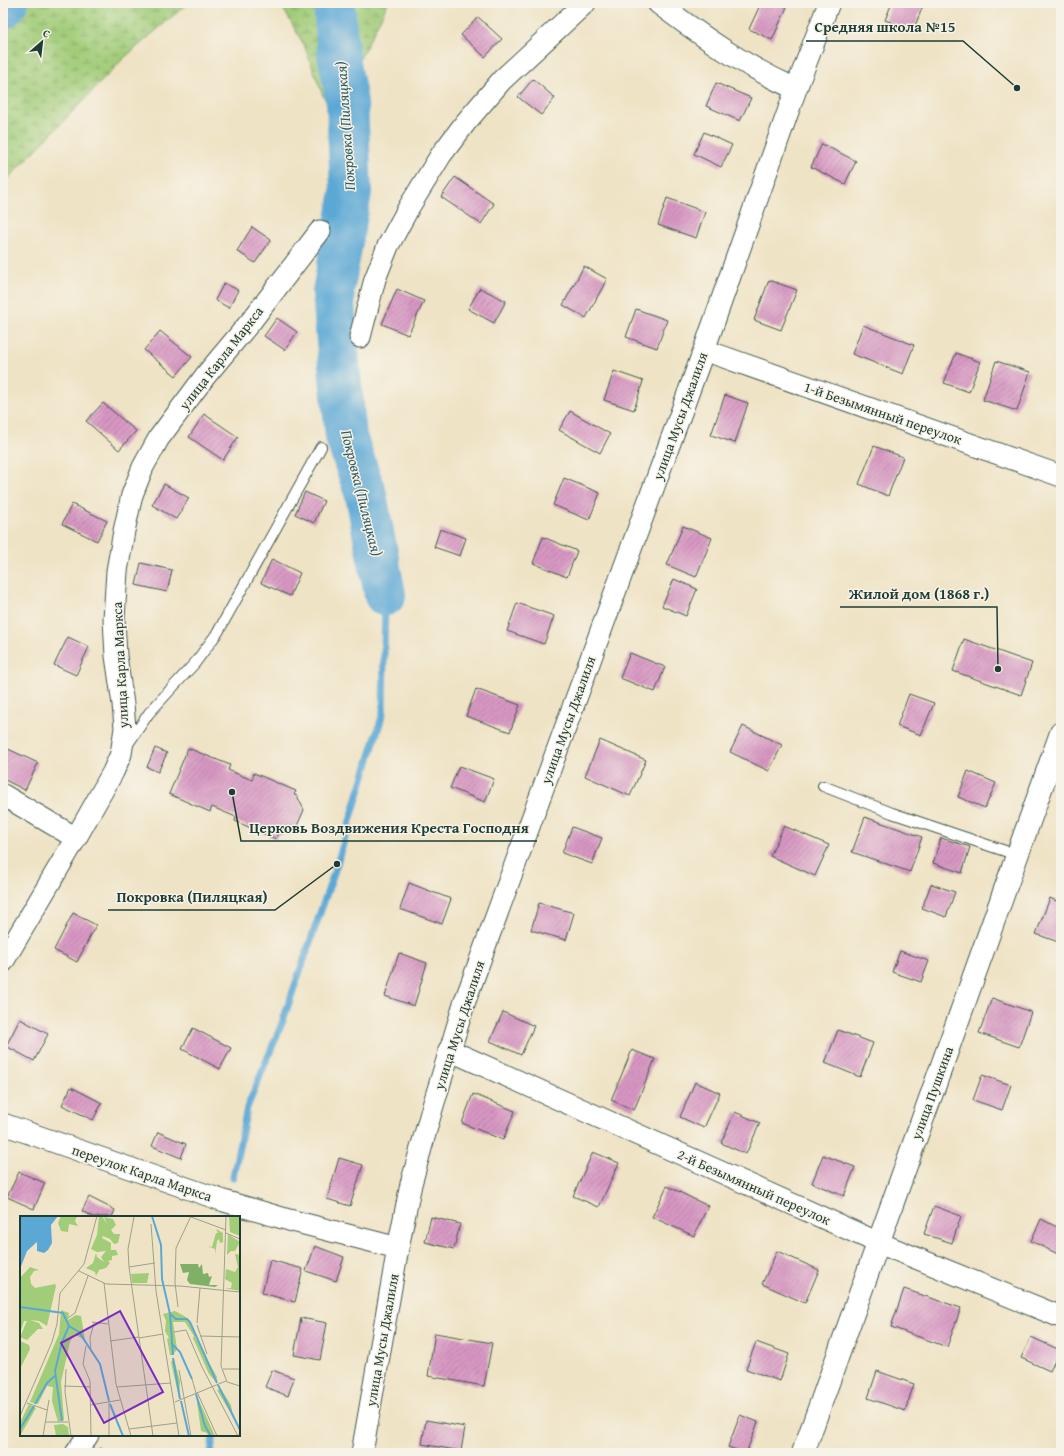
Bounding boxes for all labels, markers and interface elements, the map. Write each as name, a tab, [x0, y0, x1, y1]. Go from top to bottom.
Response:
callout: Средняя школа №15	[806, 14, 963, 41]
text: Средняя школа №15	[814, 16, 956, 37]
north arrow	[22, 22, 62, 62]
text: С	[40, 25, 53, 42]
water label: Покровка (Пиляцкая)	[330, 61, 360, 191]
street label: улица Карла Маркса	[174, 302, 268, 415]
street label: улица Мусы Джалиля	[647, 349, 712, 484]
street label: 1-й Безымянный переулок	[801, 377, 965, 450]
water label: Покровка (Пиляцкая)	[336, 428, 388, 558]
callout: Жилой дом (1868 г.)	[840, 580, 997, 607]
text: Жилой дом (1868 г.)	[848, 583, 989, 604]
street label: улица Карла Маркса	[107, 601, 133, 730]
street label: улица Мусы Джалиля	[535, 653, 600, 788]
callout: Церковь Воздвижения Креста Господня	[241, 814, 537, 841]
text: Церковь Воздвижения Креста Господня	[249, 817, 529, 838]
callout: Покровка (Пиляцкая)	[108, 883, 275, 910]
text: Покровка (Пиляцкая)	[117, 886, 268, 907]
street label: улица Мусы Джалиля	[428, 958, 489, 1093]
street label: улица Пушкина	[905, 1043, 958, 1143]
street label: переулок Карла Маркса	[69, 1140, 215, 1206]
street label: 2-й Безымянный переулок	[674, 1144, 834, 1230]
inset map	[20, 1216, 240, 1436]
street label: улица Мусы Джалиля	[360, 1272, 404, 1409]

